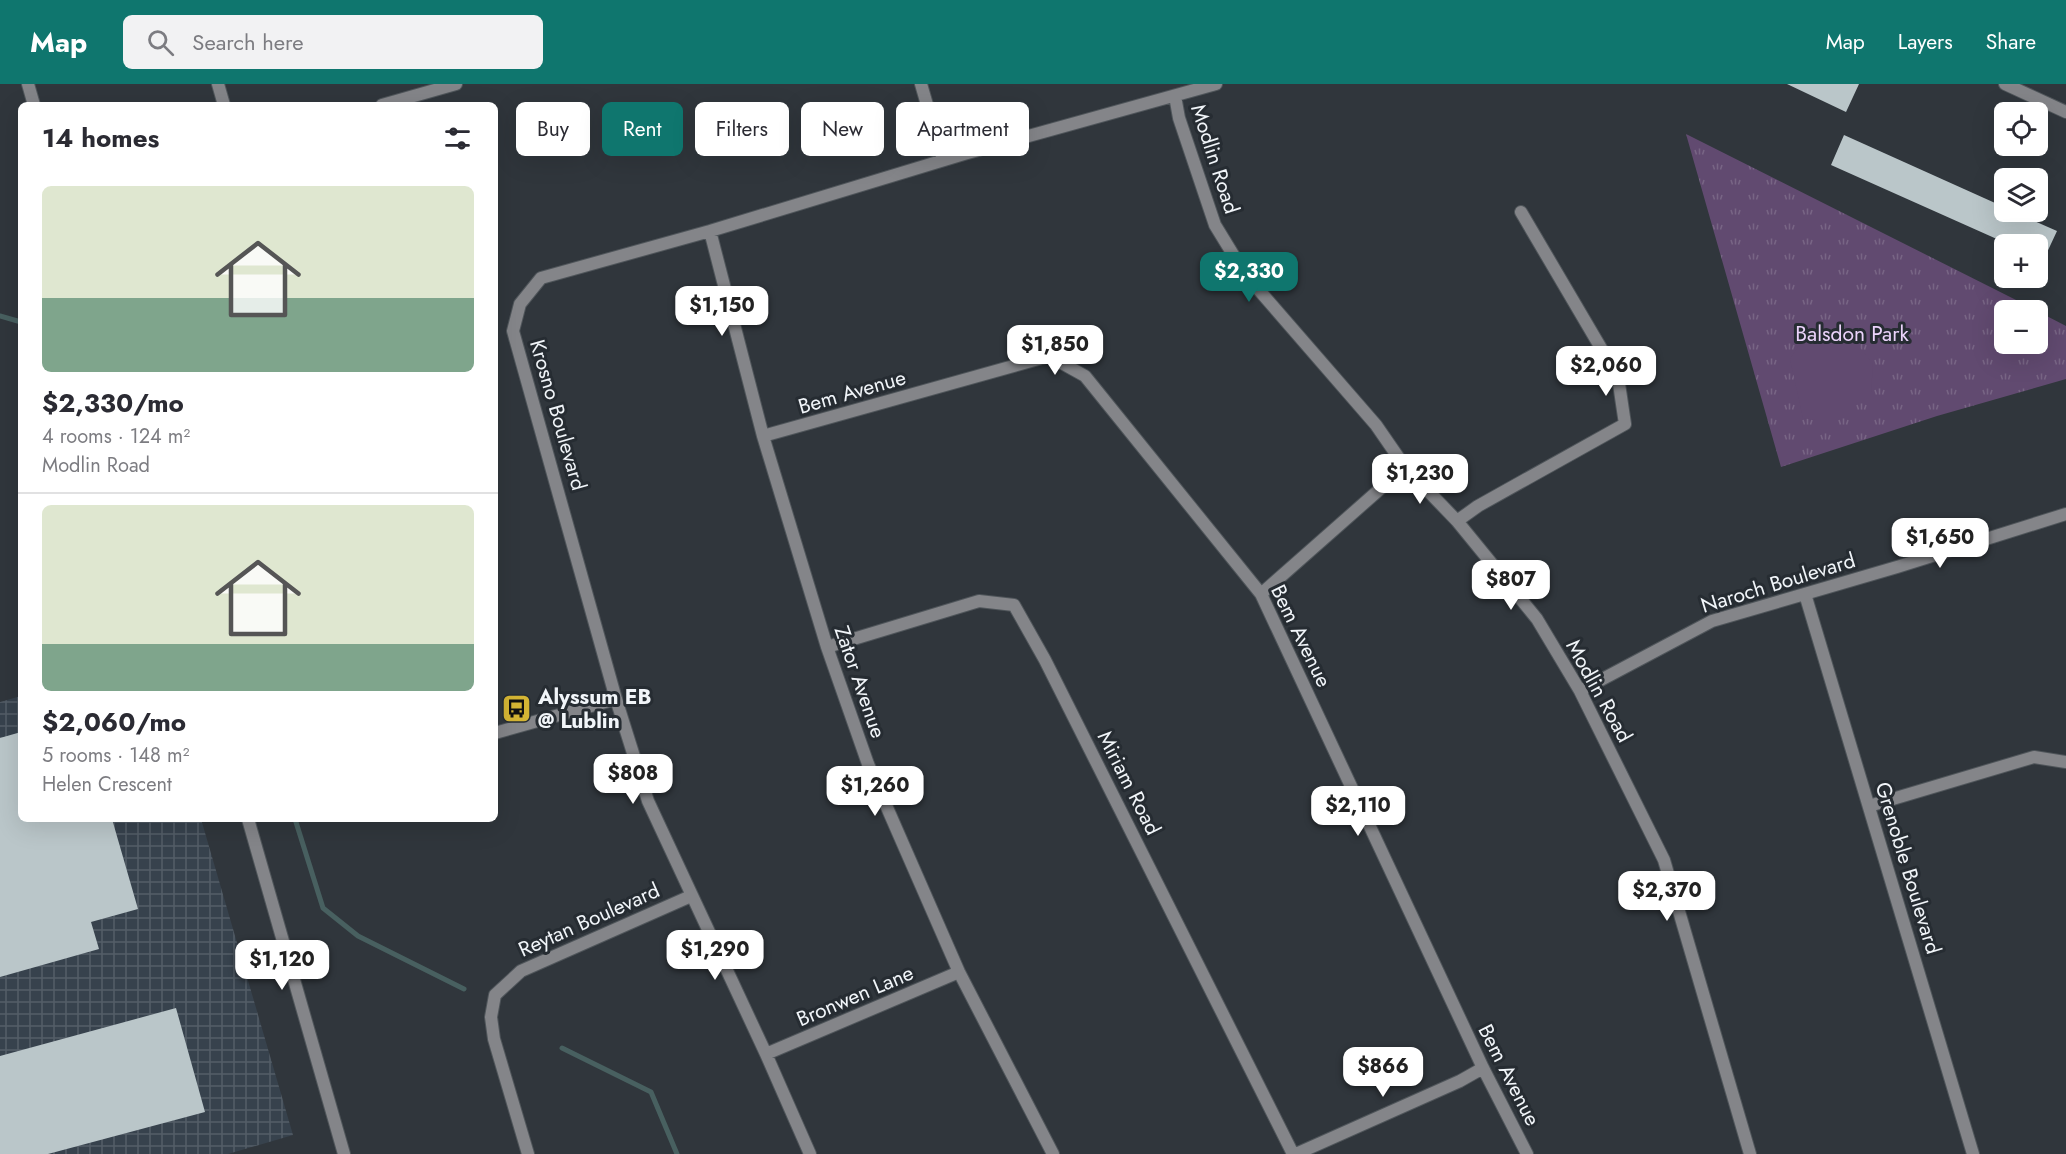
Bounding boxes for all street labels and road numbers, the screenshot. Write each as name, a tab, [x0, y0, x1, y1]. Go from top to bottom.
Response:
street label: Modlin Road	[1183, 100, 1247, 218]
street label: Krosno Boulevard	[522, 336, 594, 494]
street label: Bem Avenue	[795, 362, 909, 422]
street label: Naroch Boulevard	[1697, 545, 1859, 621]
street label: Bem Avenue	[1263, 580, 1339, 692]
street label: Zator Avenue	[827, 622, 893, 742]
street label: Modlin Road	[1558, 634, 1640, 748]
street label: Miriam Road	[1090, 726, 1168, 840]
street label: Grenoble Boulevard	[1868, 778, 1948, 958]
street label: Reytan Boulevard	[513, 875, 665, 965]
street label: Bronwen Lane	[792, 958, 918, 1034]
street label: Bem Avenue	[1471, 1019, 1548, 1131]

